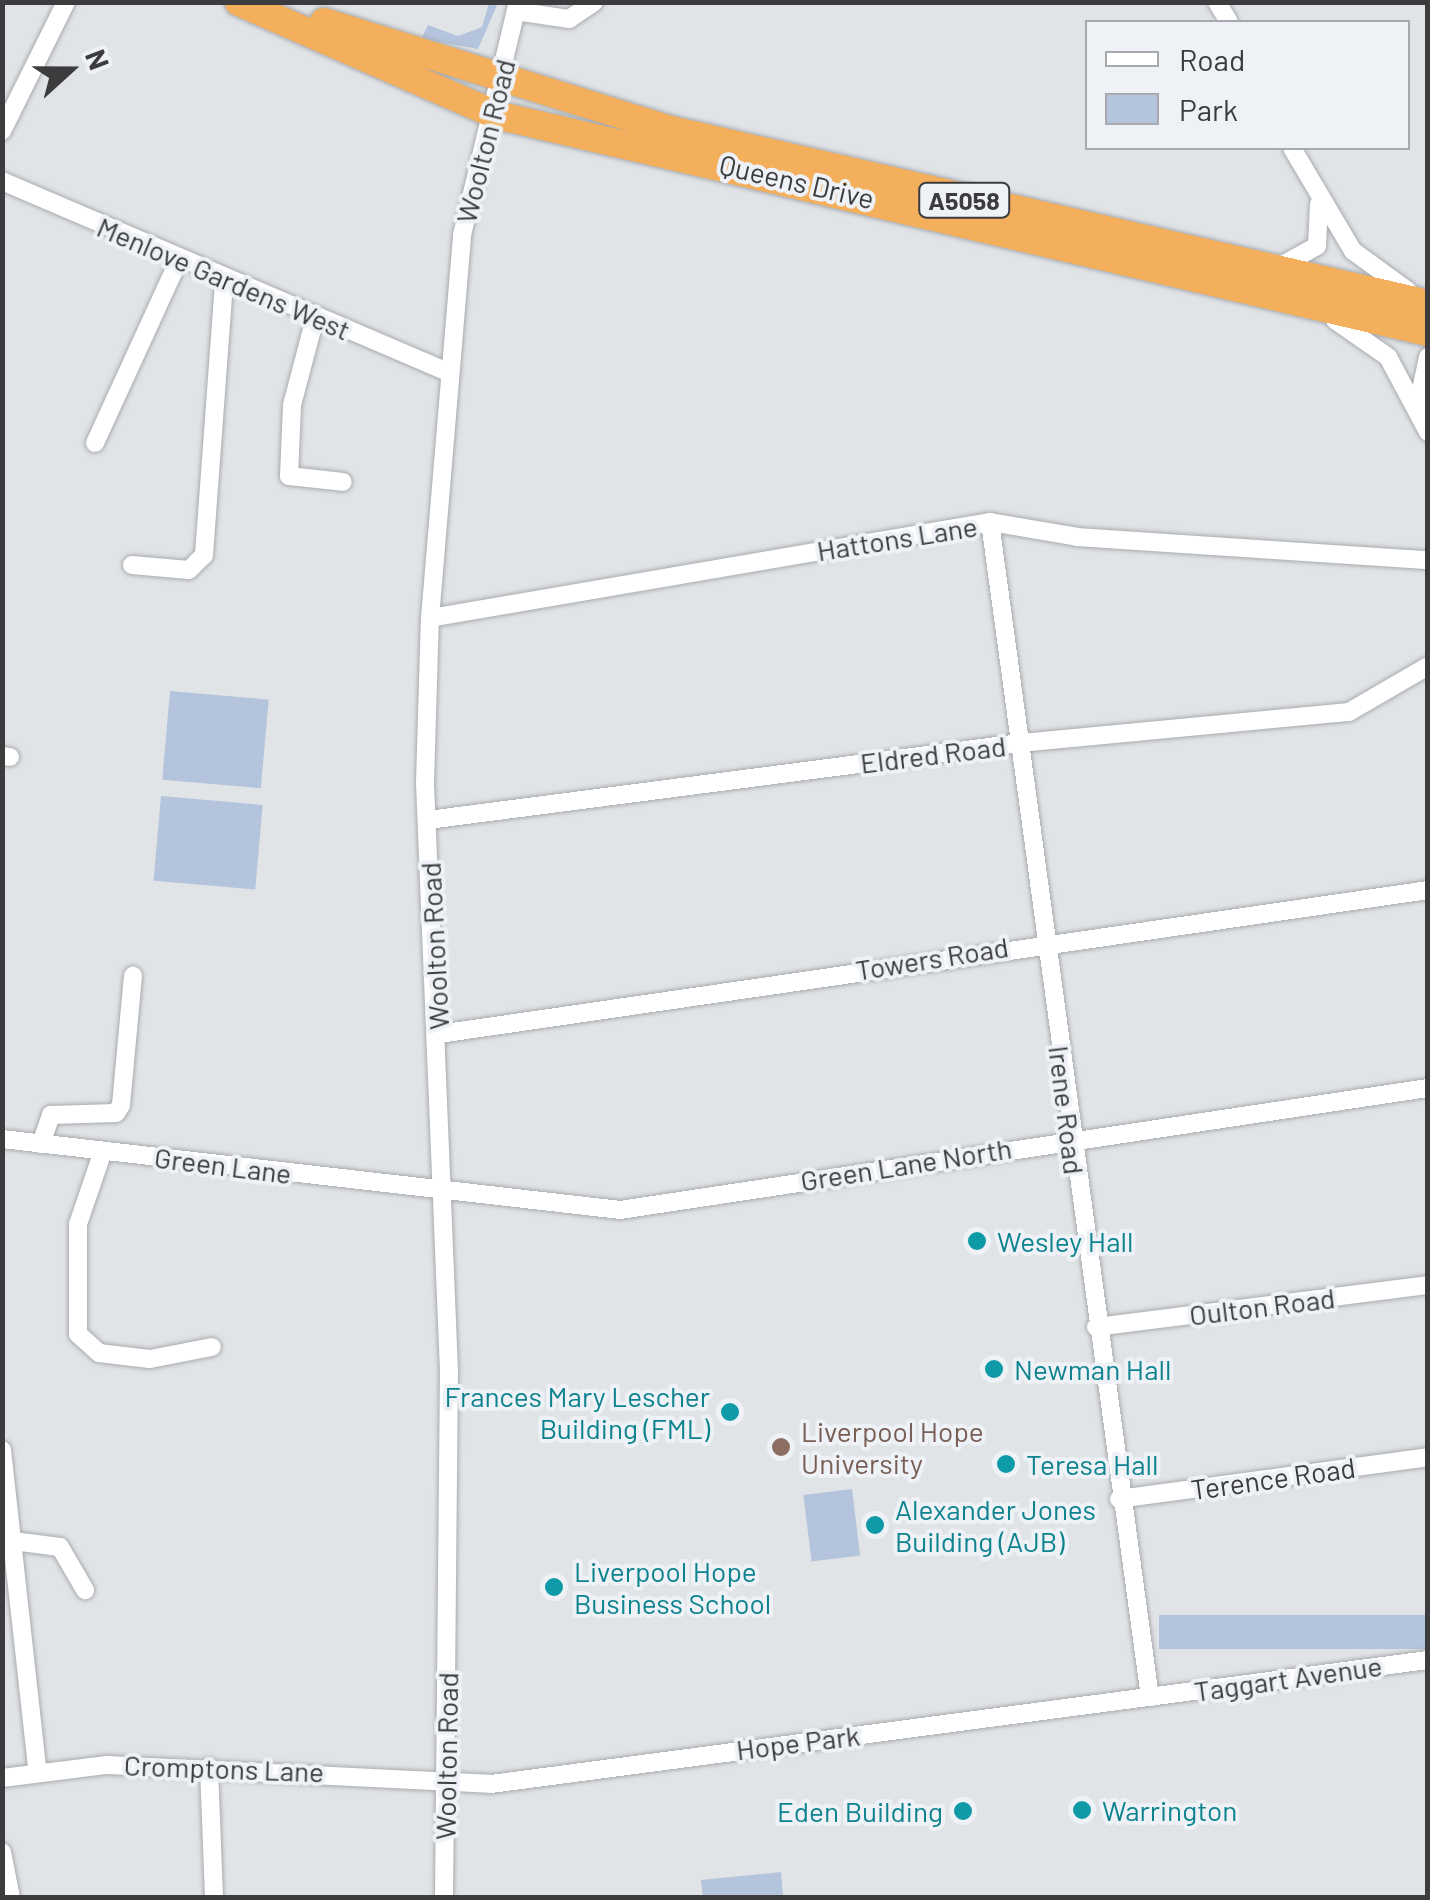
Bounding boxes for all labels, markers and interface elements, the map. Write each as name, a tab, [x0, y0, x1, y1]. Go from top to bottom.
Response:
north arrow	[20, 20, 120, 120]
legend	[1085, 20, 1410, 150]
text: Road	[1179, 41, 1245, 77]
text: N	[79, 44, 117, 74]
street label: Woolton Road	[448, 56, 522, 226]
text: Park	[1179, 91, 1238, 127]
street label: Queens Drive	[716, 147, 878, 215]
road number: A5058	[916, 180, 1012, 220]
street label: Menlove Gardens West	[92, 209, 356, 347]
street label: Hattons Lane	[814, 509, 980, 567]
street label: Eldred Road	[858, 728, 1008, 780]
street label: Woolton Road	[413, 861, 455, 1031]
street label: Towers Road	[853, 929, 1011, 987]
street label: Irene Road	[1042, 1044, 1092, 1176]
street label: Green Lane North	[798, 1131, 1014, 1197]
street label: Green Lane	[153, 1140, 293, 1190]
place label: Wesley Hall	[997, 1224, 1133, 1258]
marker: Wesley Hall	[966, 1230, 988, 1252]
street label: Oulton Road	[1187, 1280, 1337, 1332]
place label: Newman Hall	[1014, 1352, 1171, 1386]
marker: Newman Hall	[983, 1358, 1005, 1380]
place label: Frances Mary Lescher Building (FML)	[444, 1379, 710, 1445]
marker: Frances Mary Lescher Building (FML)	[719, 1401, 741, 1423]
place label: Liverpool Hope University	[801, 1414, 984, 1480]
marker: Liverpool Hope University	[770, 1436, 792, 1458]
place label: Teresa Hall	[1026, 1447, 1158, 1481]
street label: Terence Road	[1189, 1450, 1357, 1506]
marker: Teresa Hall	[995, 1453, 1017, 1475]
place label: Alexander Jones Building (AJB)	[895, 1492, 1096, 1558]
marker: Alexander Jones Building (AJB)	[864, 1514, 886, 1536]
place label: Liverpool Hope Business School	[574, 1554, 771, 1620]
marker: Liverpool Hope Business School	[543, 1576, 565, 1598]
street label: Taggart Avenue	[1192, 1648, 1384, 1708]
street label: Woolton Road	[428, 1672, 464, 1840]
street label: Hope Park	[734, 1718, 862, 1766]
street label: Cromptons Lane	[123, 1748, 325, 1788]
place label: Warrington	[1102, 1793, 1237, 1827]
place label: Eden Building	[777, 1794, 943, 1828]
marker: Warrington	[1071, 1799, 1093, 1821]
marker: Eden Building	[952, 1800, 974, 1822]

